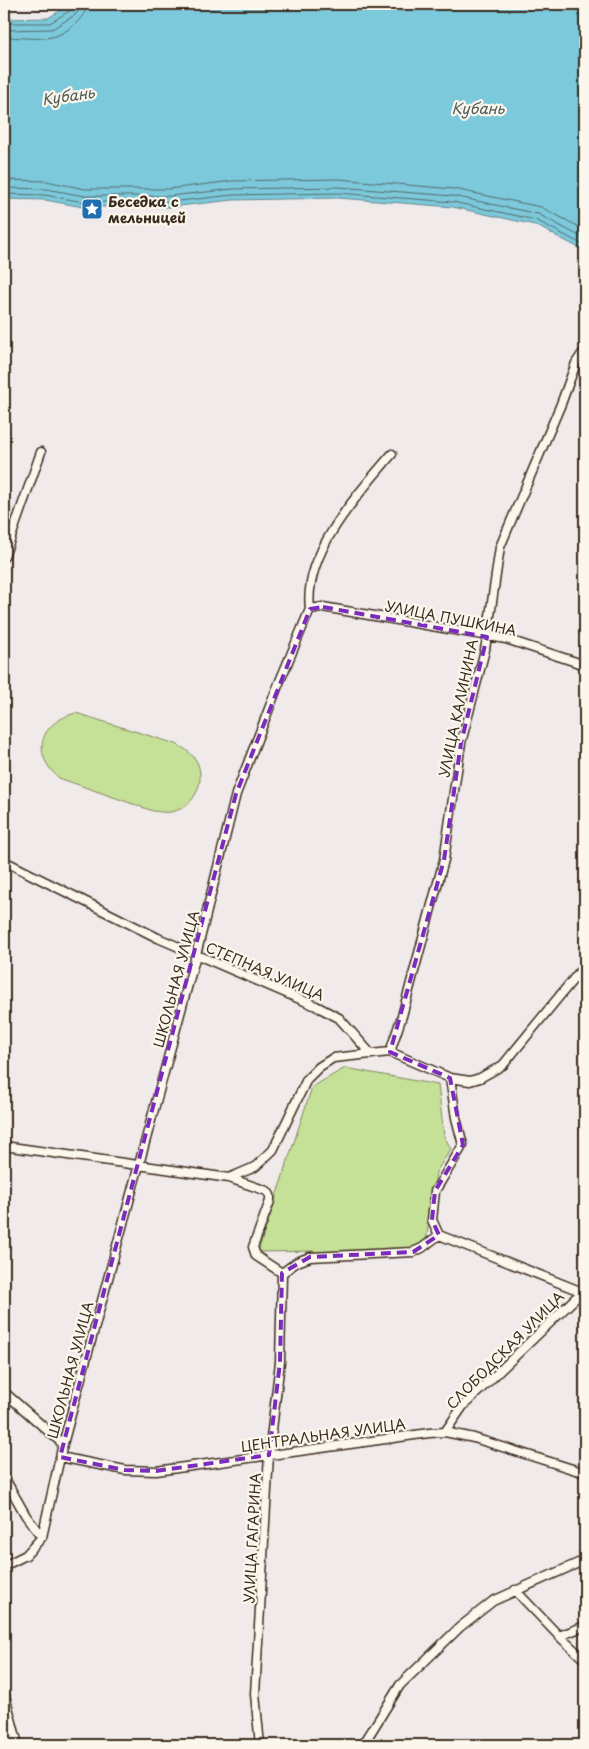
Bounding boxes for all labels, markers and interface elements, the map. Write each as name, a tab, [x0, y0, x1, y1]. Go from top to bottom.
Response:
water label: Кубань	[40, 80, 97, 110]
water label: Кубань	[451, 96, 506, 119]
place label: Беседка с мельницей	[108, 191, 186, 228]
place icon: Беседка с мельницей	[80, 197, 104, 221]
street label: УЛИЦА ПУШКИНА	[384, 595, 519, 641]
street label: УЛИЦА КАЛИНИНА	[433, 637, 483, 779]
street label: ШКОЛЬНАЯ УЛИЦА	[148, 908, 204, 1050]
street label: СТЕПНАЯ УЛИЦА	[202, 937, 328, 1006]
street label: СЛОБОДСКАЯ УЛИЦА	[441, 1286, 569, 1414]
street label: ШКОЛЬНАЯ УЛИЦА	[42, 1299, 98, 1441]
street label: ЦЕНТРАЛЬНАЯ УЛИЦА	[239, 1413, 407, 1457]
street label: УЛИЦА ГАГАРИНА	[238, 1472, 266, 1604]

